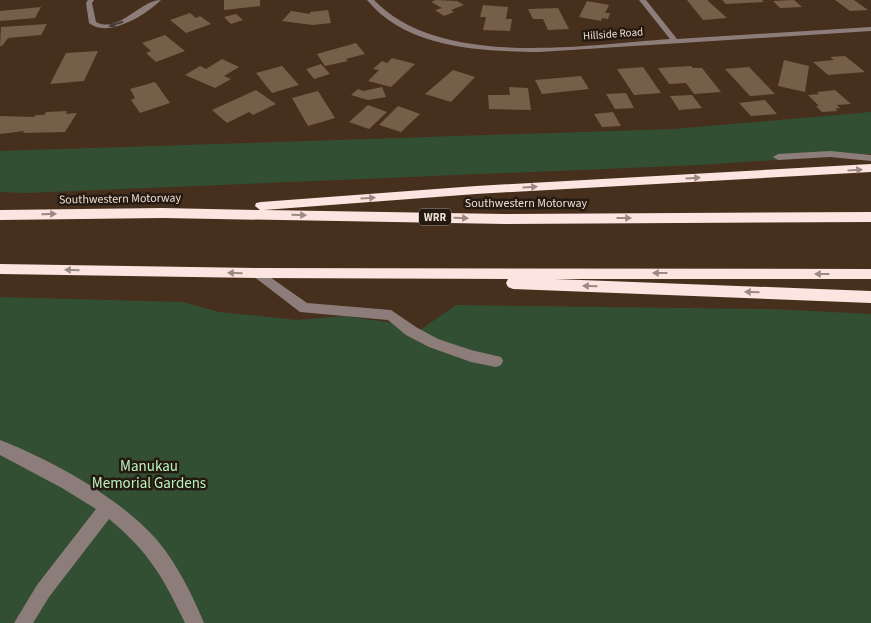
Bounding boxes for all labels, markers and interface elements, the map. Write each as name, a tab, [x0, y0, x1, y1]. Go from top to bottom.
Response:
one-way arrow	[108, 20, 123, 28]
street label: Hillside Road	[582, 24, 644, 44]
one-way arrow	[847, 165, 863, 173]
one-way arrow	[685, 174, 701, 182]
one-way arrow	[523, 183, 539, 191]
street label: Southwestern Motorway	[59, 189, 182, 209]
one-way arrow	[361, 194, 377, 202]
street label: Southwestern Motorway	[465, 195, 588, 212]
road number: WRR	[419, 208, 451, 226]
one-way arrow	[41, 210, 57, 218]
one-way arrow	[291, 211, 307, 219]
one-way arrow	[453, 214, 469, 222]
one-way arrow	[616, 214, 632, 222]
one-way arrow	[64, 266, 80, 274]
one-way arrow	[227, 268, 243, 276]
one-way arrow	[652, 269, 668, 277]
one-way arrow	[814, 270, 830, 278]
one-way arrow	[582, 282, 598, 290]
one-way arrow	[744, 288, 760, 296]
park label: Manukau Memorial Gardens	[92, 456, 206, 494]

